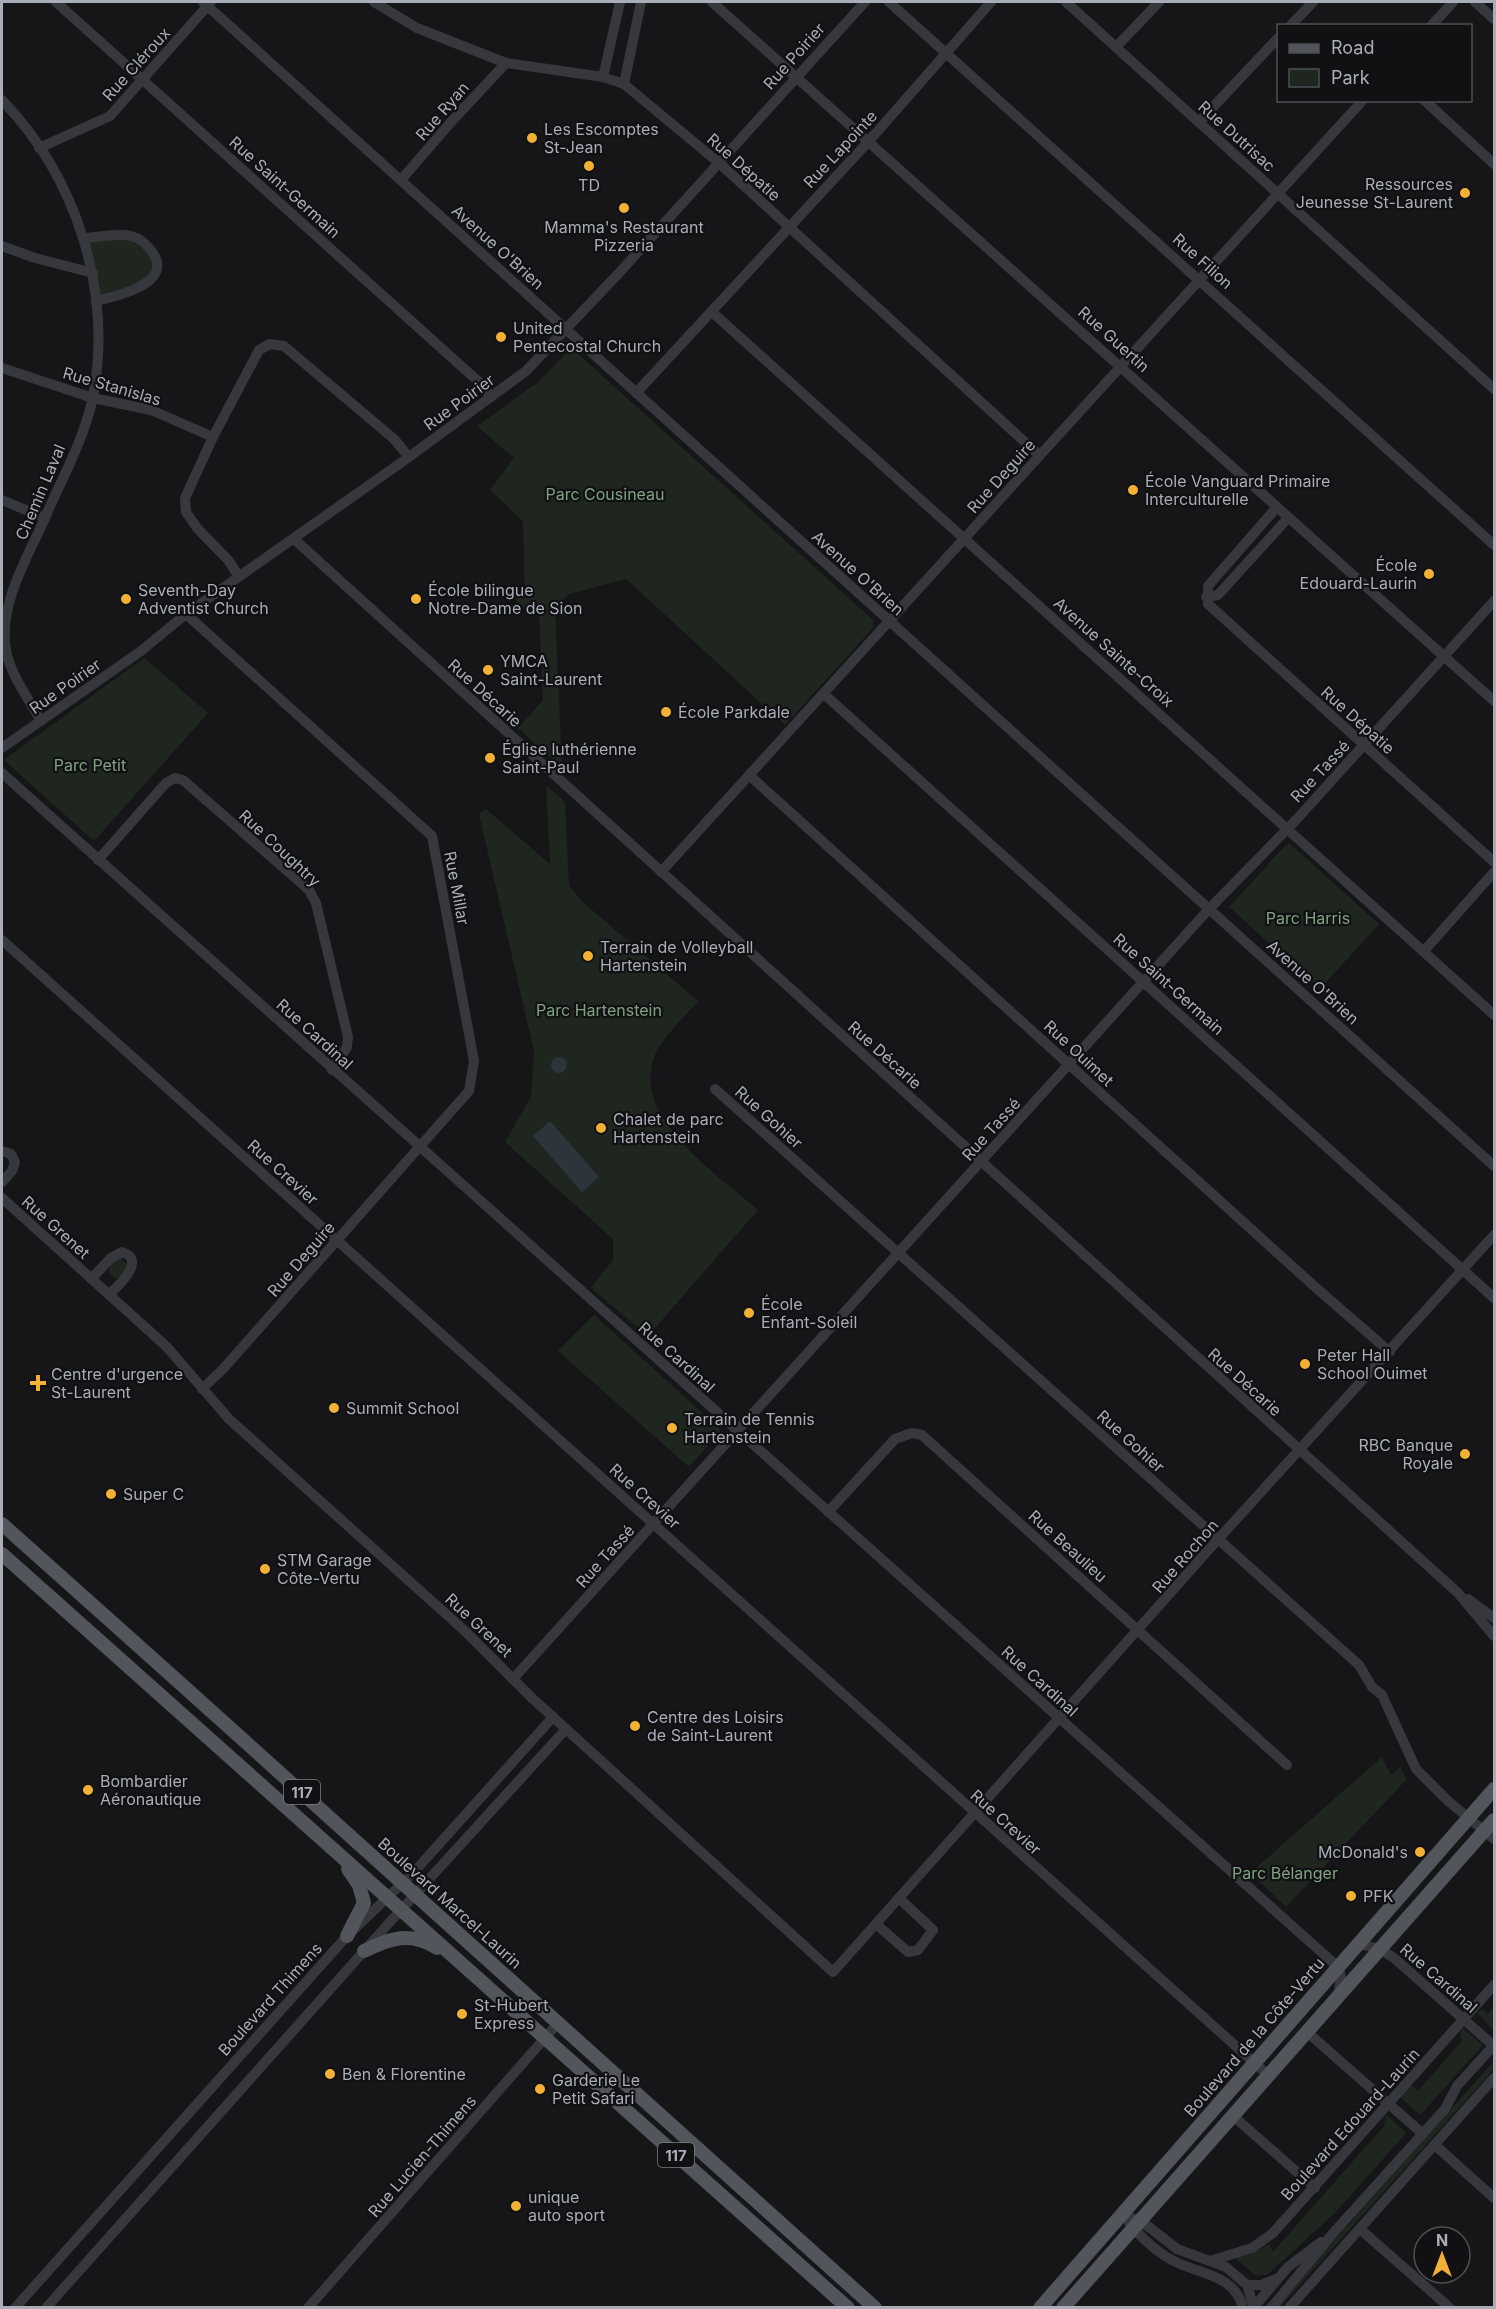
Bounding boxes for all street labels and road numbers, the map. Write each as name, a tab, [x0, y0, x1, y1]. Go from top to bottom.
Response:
street label: Rue Poirier	[759, 19, 829, 93]
street label: Rue Cléroux	[98, 23, 174, 105]
street label: Rue Ryan	[411, 78, 473, 144]
street label: Rue Dutrisac	[1194, 96, 1280, 176]
street label: Rue Lapointe	[799, 106, 881, 192]
street label: Rue Dépatie	[703, 129, 785, 205]
street label: Rue Saint-Germain	[225, 132, 345, 242]
street label: Avenue O'Brien	[448, 200, 548, 294]
street label: Rue Filion	[1169, 229, 1237, 293]
street label: Rue Guertin	[1074, 302, 1154, 376]
street label: Rue Stanislas	[61, 362, 163, 410]
street label: Rue Poirier	[420, 370, 498, 434]
street label: Rue Deguire	[963, 435, 1039, 517]
street label: Chemin Laval	[11, 441, 69, 543]
street label: Avenue O'Brien	[808, 526, 908, 620]
street label: Avenue Sainte-Croix	[1050, 593, 1178, 711]
street label: Rue Poirier	[25, 654, 105, 718]
street label: Rue Décarie	[444, 655, 526, 731]
street label: Rue Dépatie	[1317, 682, 1399, 758]
street label: Rue Tassé	[1286, 736, 1354, 806]
street label: Rue Coughtry	[235, 805, 325, 891]
street label: Rue Millar	[440, 849, 474, 927]
street label: Rue Saint-Germain	[1109, 929, 1229, 1039]
street label: Avenue O'Brien	[1263, 935, 1363, 1029]
street label: Rue Cardinal	[273, 994, 357, 1074]
street label: Rue Ouimet	[1040, 1016, 1118, 1090]
street label: Rue Décarie	[844, 1017, 926, 1093]
street label: Rue Gohier	[731, 1082, 807, 1152]
street label: Rue Tassé	[957, 1093, 1025, 1165]
street label: Rue Crevier	[244, 1135, 322, 1209]
street label: Rue Grenet	[18, 1191, 94, 1263]
street label: Rue Deguire	[263, 1217, 339, 1301]
street label: Rue Cardinal	[635, 1317, 719, 1397]
street label: Rue Décarie	[1204, 1344, 1286, 1420]
street label: Rue Gohier	[1093, 1406, 1169, 1476]
street label: Rue Crevier	[606, 1459, 684, 1533]
street label: Rue Beaulieu	[1025, 1506, 1111, 1586]
street label: Rue Rochon	[1148, 1515, 1222, 1597]
street label: Rue Tassé	[571, 1520, 639, 1592]
street label: Rue Grenet	[441, 1589, 517, 1661]
street label: Rue Cardinal	[998, 1641, 1082, 1721]
road number: 117	[284, 1780, 320, 1804]
street label: Rue Crevier	[967, 1785, 1045, 1859]
street label: Boulevard Marcel-Laurin	[374, 1833, 526, 1973]
street label: Boulevard Thimens	[214, 1938, 326, 2060]
street label: Rue Cardinal	[1396, 1939, 1482, 2017]
street label: Boulevard de la Côte-Vertu	[1179, 1953, 1329, 2121]
street label: Boulevard Edouard-Laurin	[1276, 2044, 1424, 2204]
street label: Rue Lucien-Thimens	[364, 2091, 480, 2221]
road number: 117	[658, 2143, 694, 2167]

